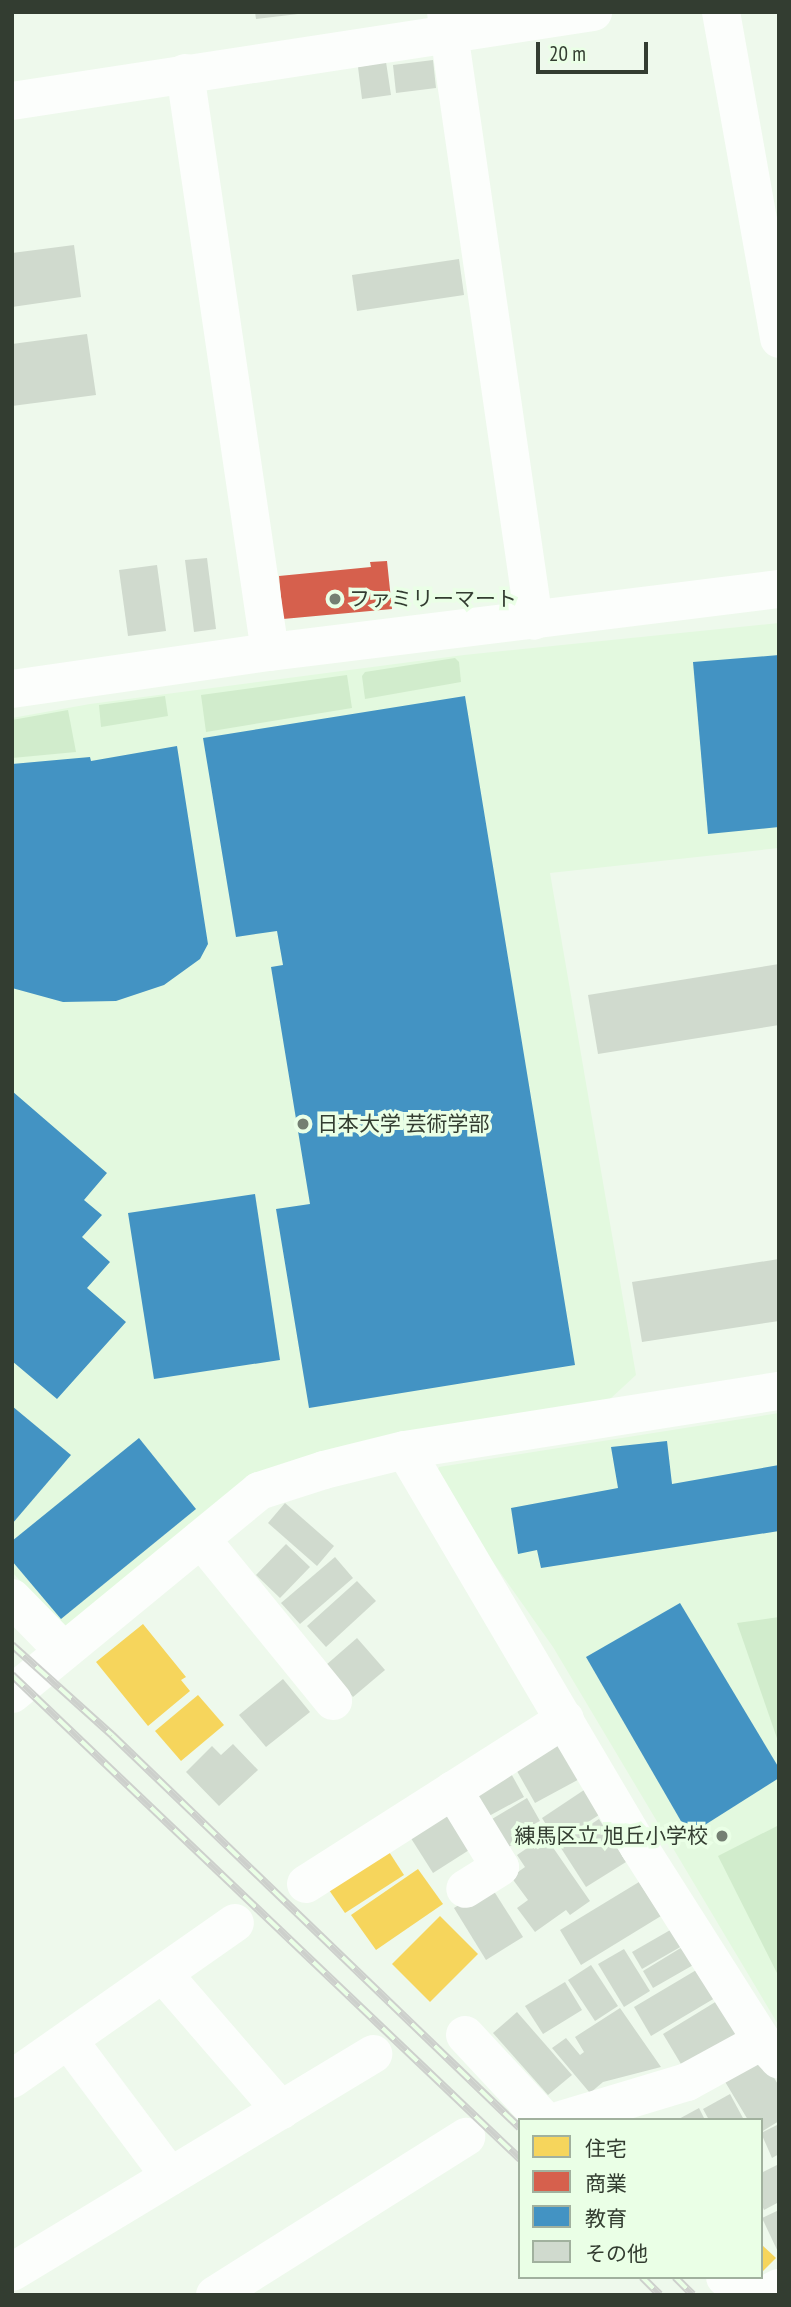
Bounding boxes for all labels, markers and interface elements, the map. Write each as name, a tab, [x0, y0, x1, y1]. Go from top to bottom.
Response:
scale bar	[539, 28, 651, 72]
text: 20 m	[549, 40, 586, 67]
place label: ファミリーマート	[349, 586, 517, 612]
marker: ファミリーマート	[327, 591, 343, 607]
place label: 日本大学 芸術学部	[317, 1111, 489, 1137]
marker: 日本大学 芸術学部	[295, 1116, 311, 1132]
place label: 練馬区立 旭丘小学校	[515, 1823, 708, 1849]
marker: 練馬区立 旭丘小学校	[714, 1828, 730, 1844]
legend	[518, 2118, 763, 2279]
text: 住宅	[585, 2135, 627, 2162]
text: 商業	[585, 2170, 627, 2197]
text: 教育	[585, 2205, 627, 2232]
text: その他	[585, 2240, 648, 2267]

